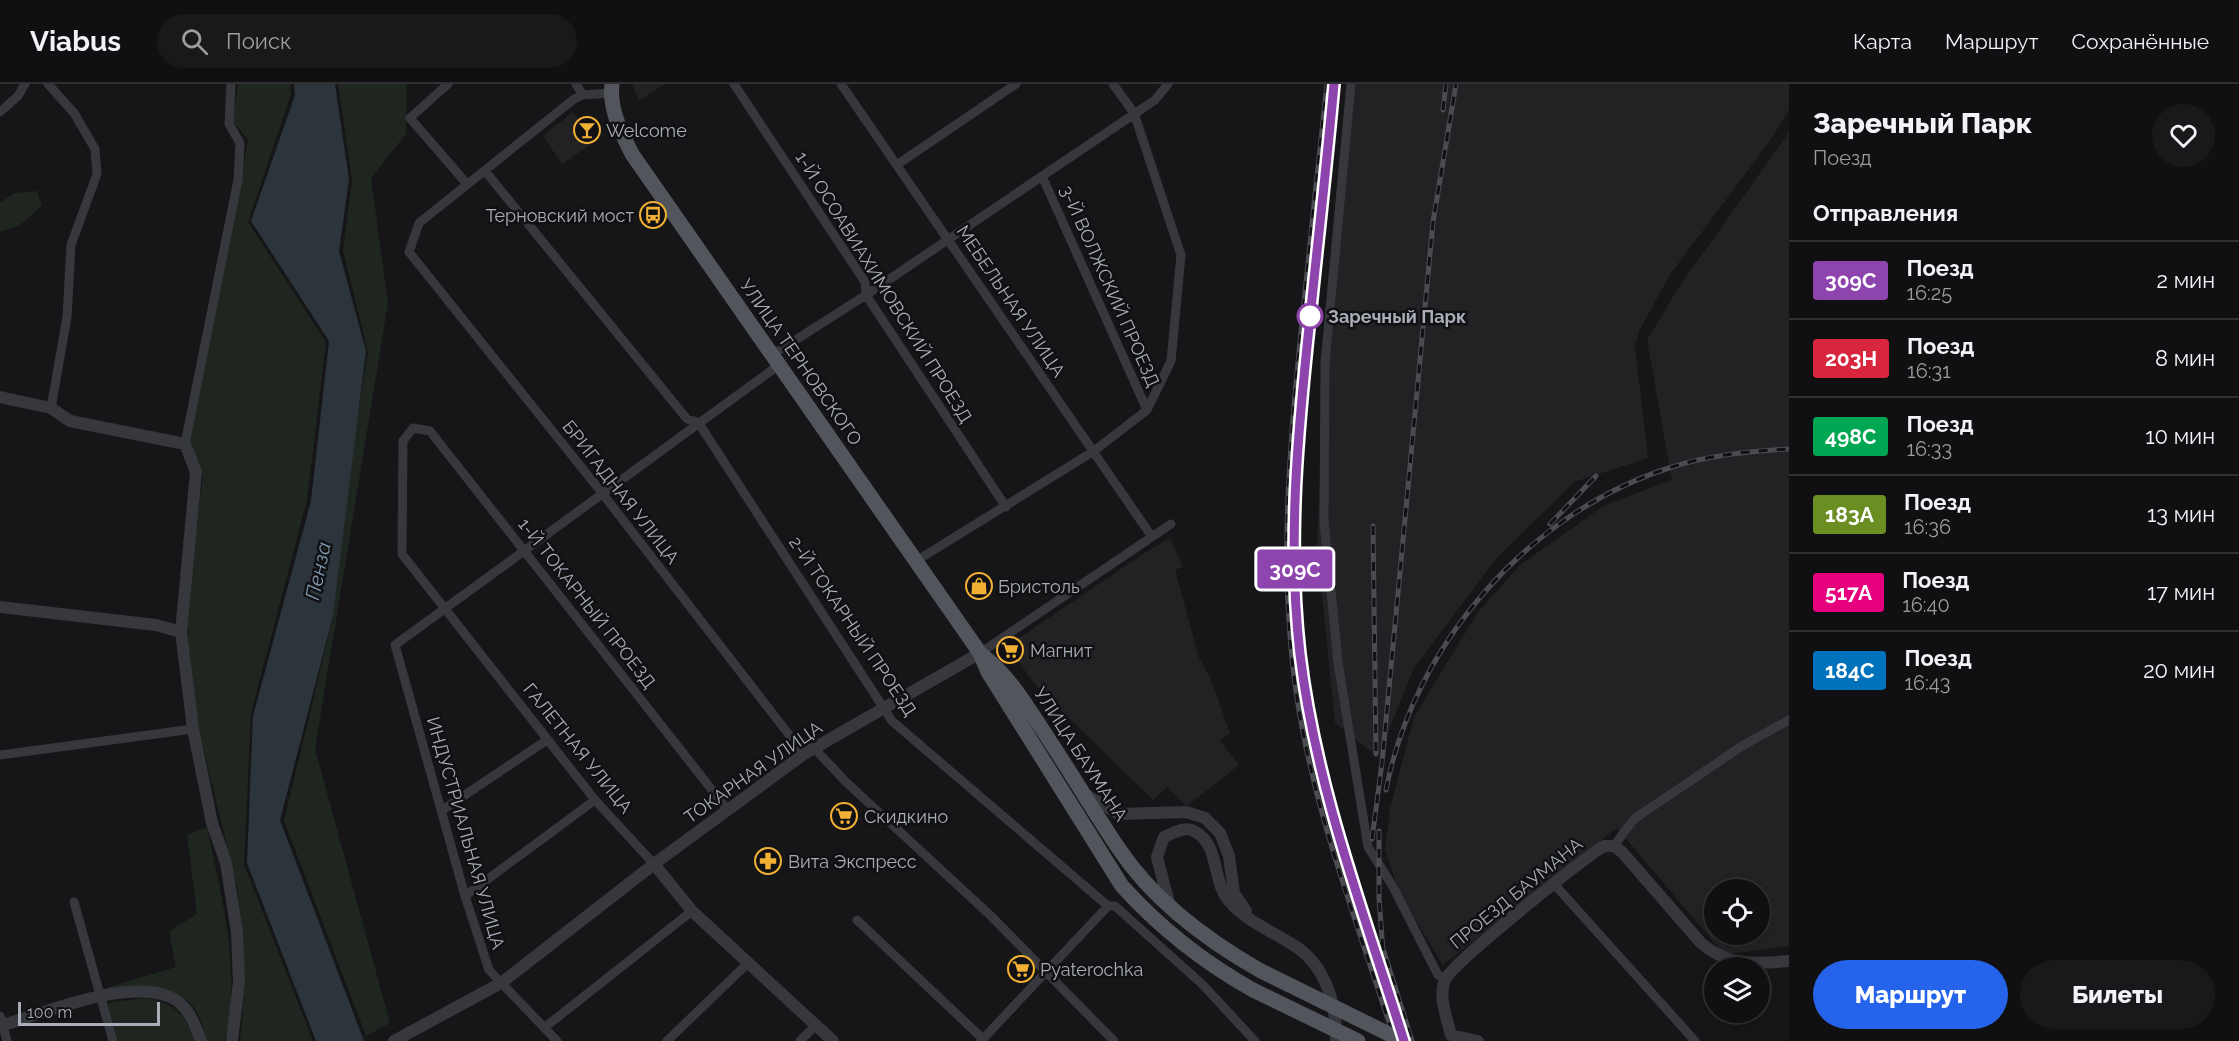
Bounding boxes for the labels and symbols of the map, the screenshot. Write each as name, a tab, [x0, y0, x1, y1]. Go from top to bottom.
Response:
bar icon: Welcome	[572, 115, 602, 145]
place label: Welcome	[606, 120, 687, 141]
street label: 1-Й ОСОАВИАХИМОВСКИЙ ПРОЕЗД	[791, 148, 977, 426]
street label: 3-Й ВОЛЖСКИЙ ПРОЕЗД	[1056, 182, 1164, 390]
bus stop icon: Терновский мост	[638, 200, 668, 230]
place label: Терновский мост	[486, 205, 634, 226]
street label: МЕБЕЛЬНАЯ УЛИЦА	[952, 221, 1070, 381]
street label: УЛИЦА ТЕРНОВСКОГО	[736, 275, 866, 449]
marker: Заречный Парк	[1297, 303, 1323, 329]
place label: Заречный Парк	[1328, 306, 1466, 327]
street label: БРИГАДНАЯ УЛИЦА	[558, 416, 684, 568]
street label: 1-Й ТОКАРНЫЙ ПРОЕЗД	[514, 514, 660, 692]
street label: 2-Й ТОКАРНЫЙ ПРОЕЗД	[785, 532, 921, 720]
water label: Пенза	[300, 540, 336, 602]
line badge: 309С	[1253, 550, 1337, 588]
shop icon: Бристоль	[964, 571, 994, 601]
place label: Бристоль	[998, 576, 1080, 597]
supermarket icon: Магнит	[995, 635, 1025, 665]
place label: Магнит	[1030, 640, 1093, 661]
street label: ГАЛЕТНАЯ УЛИЦА	[519, 679, 637, 817]
street label: УЛИЦА БАУМАНА	[1030, 683, 1132, 825]
street label: ИНДУСТРИАЛЬНАЯ УЛИЦА	[423, 714, 509, 952]
street label: ТОКАРНАЯ УЛИЦА	[680, 716, 826, 828]
supermarket icon: Скидкино	[829, 801, 859, 831]
place label: Скидкино	[864, 806, 948, 827]
street label: ПРОЕЗД БАУМАНА	[1446, 833, 1586, 953]
pharmacy icon: Вита Экспресс	[753, 846, 783, 876]
place label: Вита Экспресс	[788, 851, 917, 872]
supermarket icon: Pyaterochka	[1006, 954, 1036, 984]
place label: Pyaterochka	[1040, 959, 1143, 980]
scale bar	[18, 999, 160, 1026]

